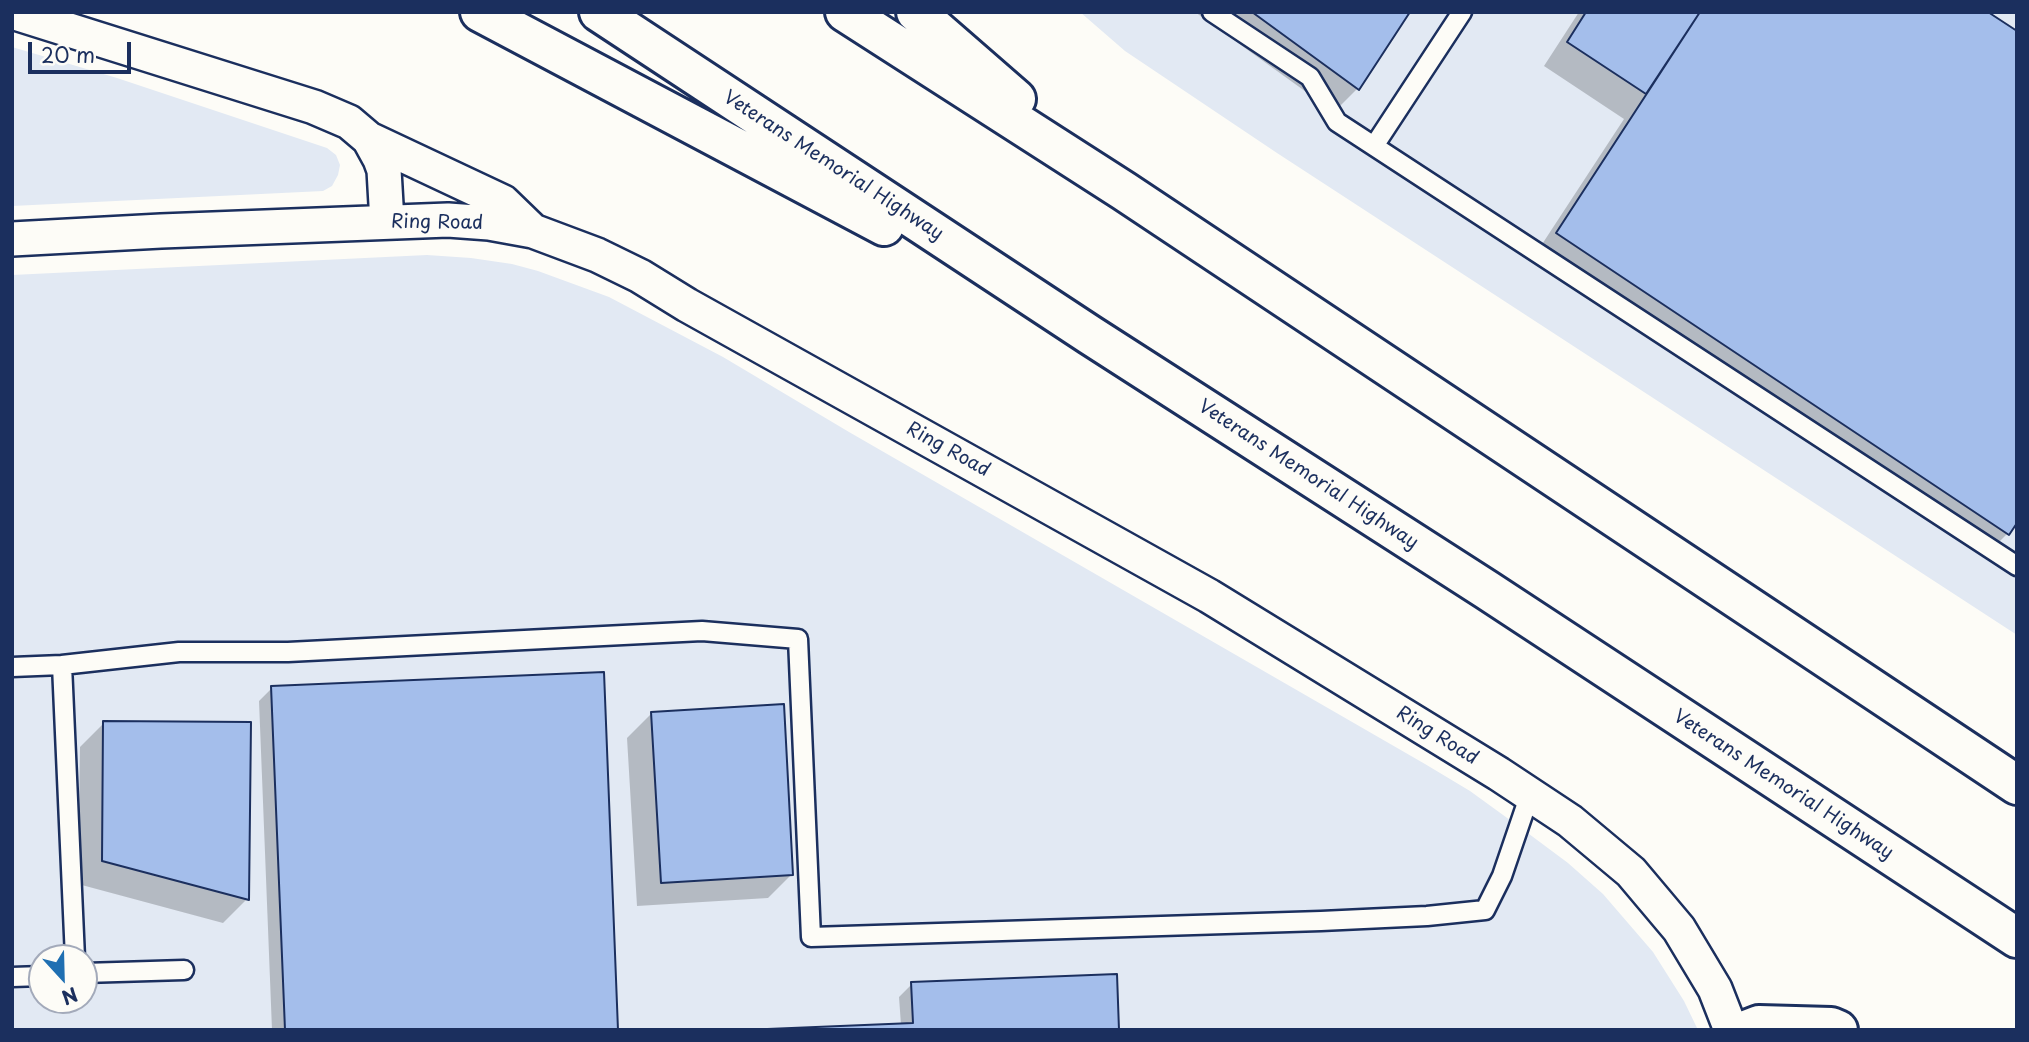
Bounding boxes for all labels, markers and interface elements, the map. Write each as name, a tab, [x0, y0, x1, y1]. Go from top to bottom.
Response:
scale bar	[32, 28, 135, 72]
text: 20 m	[41, 38, 95, 70]
street label: Veterans Memorial Highway	[719, 86, 947, 246]
street label: Ring Road	[391, 211, 483, 235]
street label: Veterans Memorial Highway	[1194, 395, 1422, 555]
street label: Ring Road	[902, 418, 994, 482]
street label: Ring Road	[1392, 702, 1482, 770]
street label: Veterans Memorial Highway	[1669, 705, 1897, 865]
north arrow	[28, 944, 98, 1014]
text: N	[58, 981, 82, 1012]

